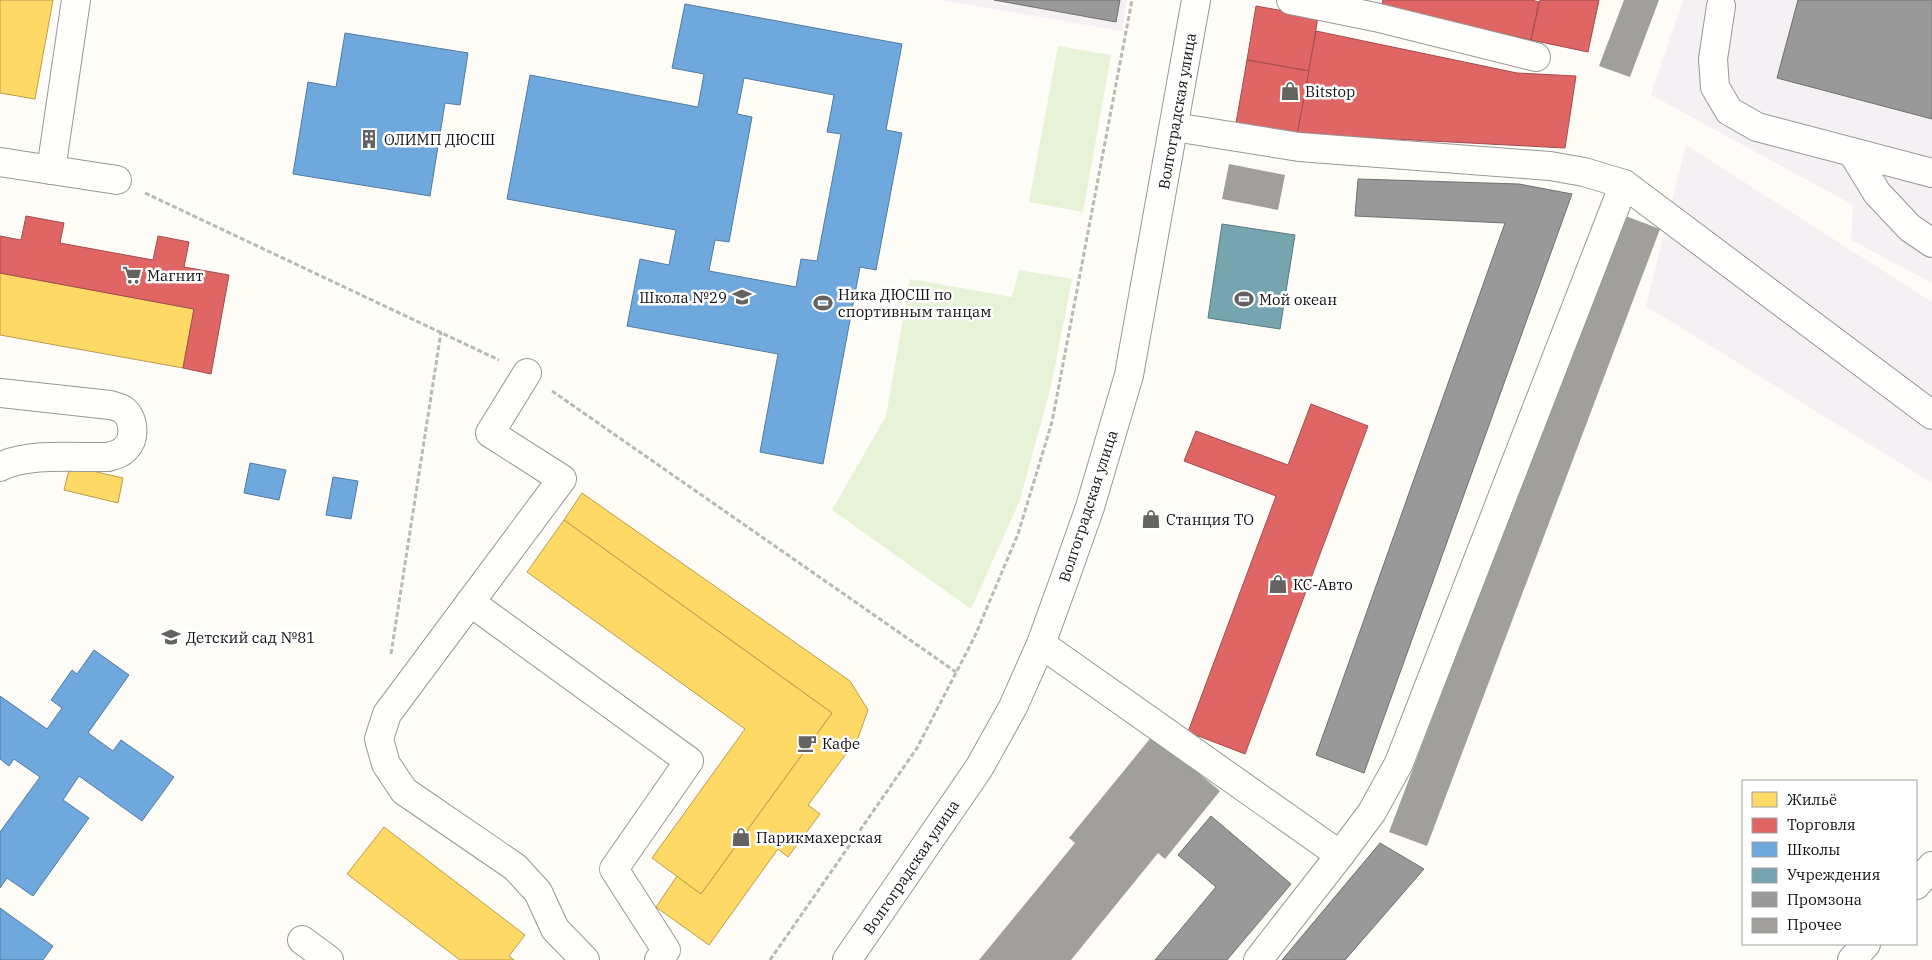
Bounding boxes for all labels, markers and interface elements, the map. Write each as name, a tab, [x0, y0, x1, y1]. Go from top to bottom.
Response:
street label: Волгоградская улица	[1154, 31, 1200, 191]
shop icon: Bitstop	[1279, 80, 1301, 102]
place label: Bitstop	[1305, 82, 1355, 101]
building icon: ОЛИМП ДЮСШ	[358, 128, 380, 150]
place label: ОЛИМП ДЮСШ	[384, 130, 495, 149]
supermarket icon: Магнит	[121, 264, 143, 286]
place label: Магнит	[147, 266, 203, 285]
place label: Ника ДЮСШ по спортивным танцам	[838, 285, 992, 321]
school or university icon: Школа №29	[731, 286, 753, 308]
place label: Школа №29	[639, 288, 727, 307]
sports icon: Мой океан	[1233, 288, 1255, 310]
place label: Мой океан	[1259, 290, 1337, 309]
sports icon: Ника ДЮСШ по спортивным танцам	[812, 292, 834, 314]
street label: Волгоградская улица	[1054, 428, 1122, 584]
shop icon: Станция ТО	[1140, 508, 1162, 530]
place label: Станция ТО	[1166, 510, 1254, 529]
shop icon: КС-Авто	[1267, 573, 1289, 595]
place label: КС-Авто	[1293, 575, 1353, 594]
school or university icon: Детский сад №81	[160, 626, 182, 648]
place label: Детский сад №81	[186, 628, 315, 647]
cafe icon: Кафе	[796, 732, 818, 754]
place label: Кафе	[822, 734, 860, 753]
legend	[1742, 780, 1917, 945]
text: Жильё	[1787, 790, 1837, 809]
street label: Волгоградская улица	[859, 796, 963, 938]
text: Торговля	[1787, 815, 1856, 834]
shop icon: Парикмахерская	[730, 826, 752, 848]
place label: Парикмахерская	[756, 828, 882, 847]
text: Школы	[1787, 840, 1840, 859]
text: Учреждения	[1787, 865, 1880, 884]
text: Промзона	[1787, 890, 1862, 909]
text: Прочее	[1787, 915, 1842, 934]

